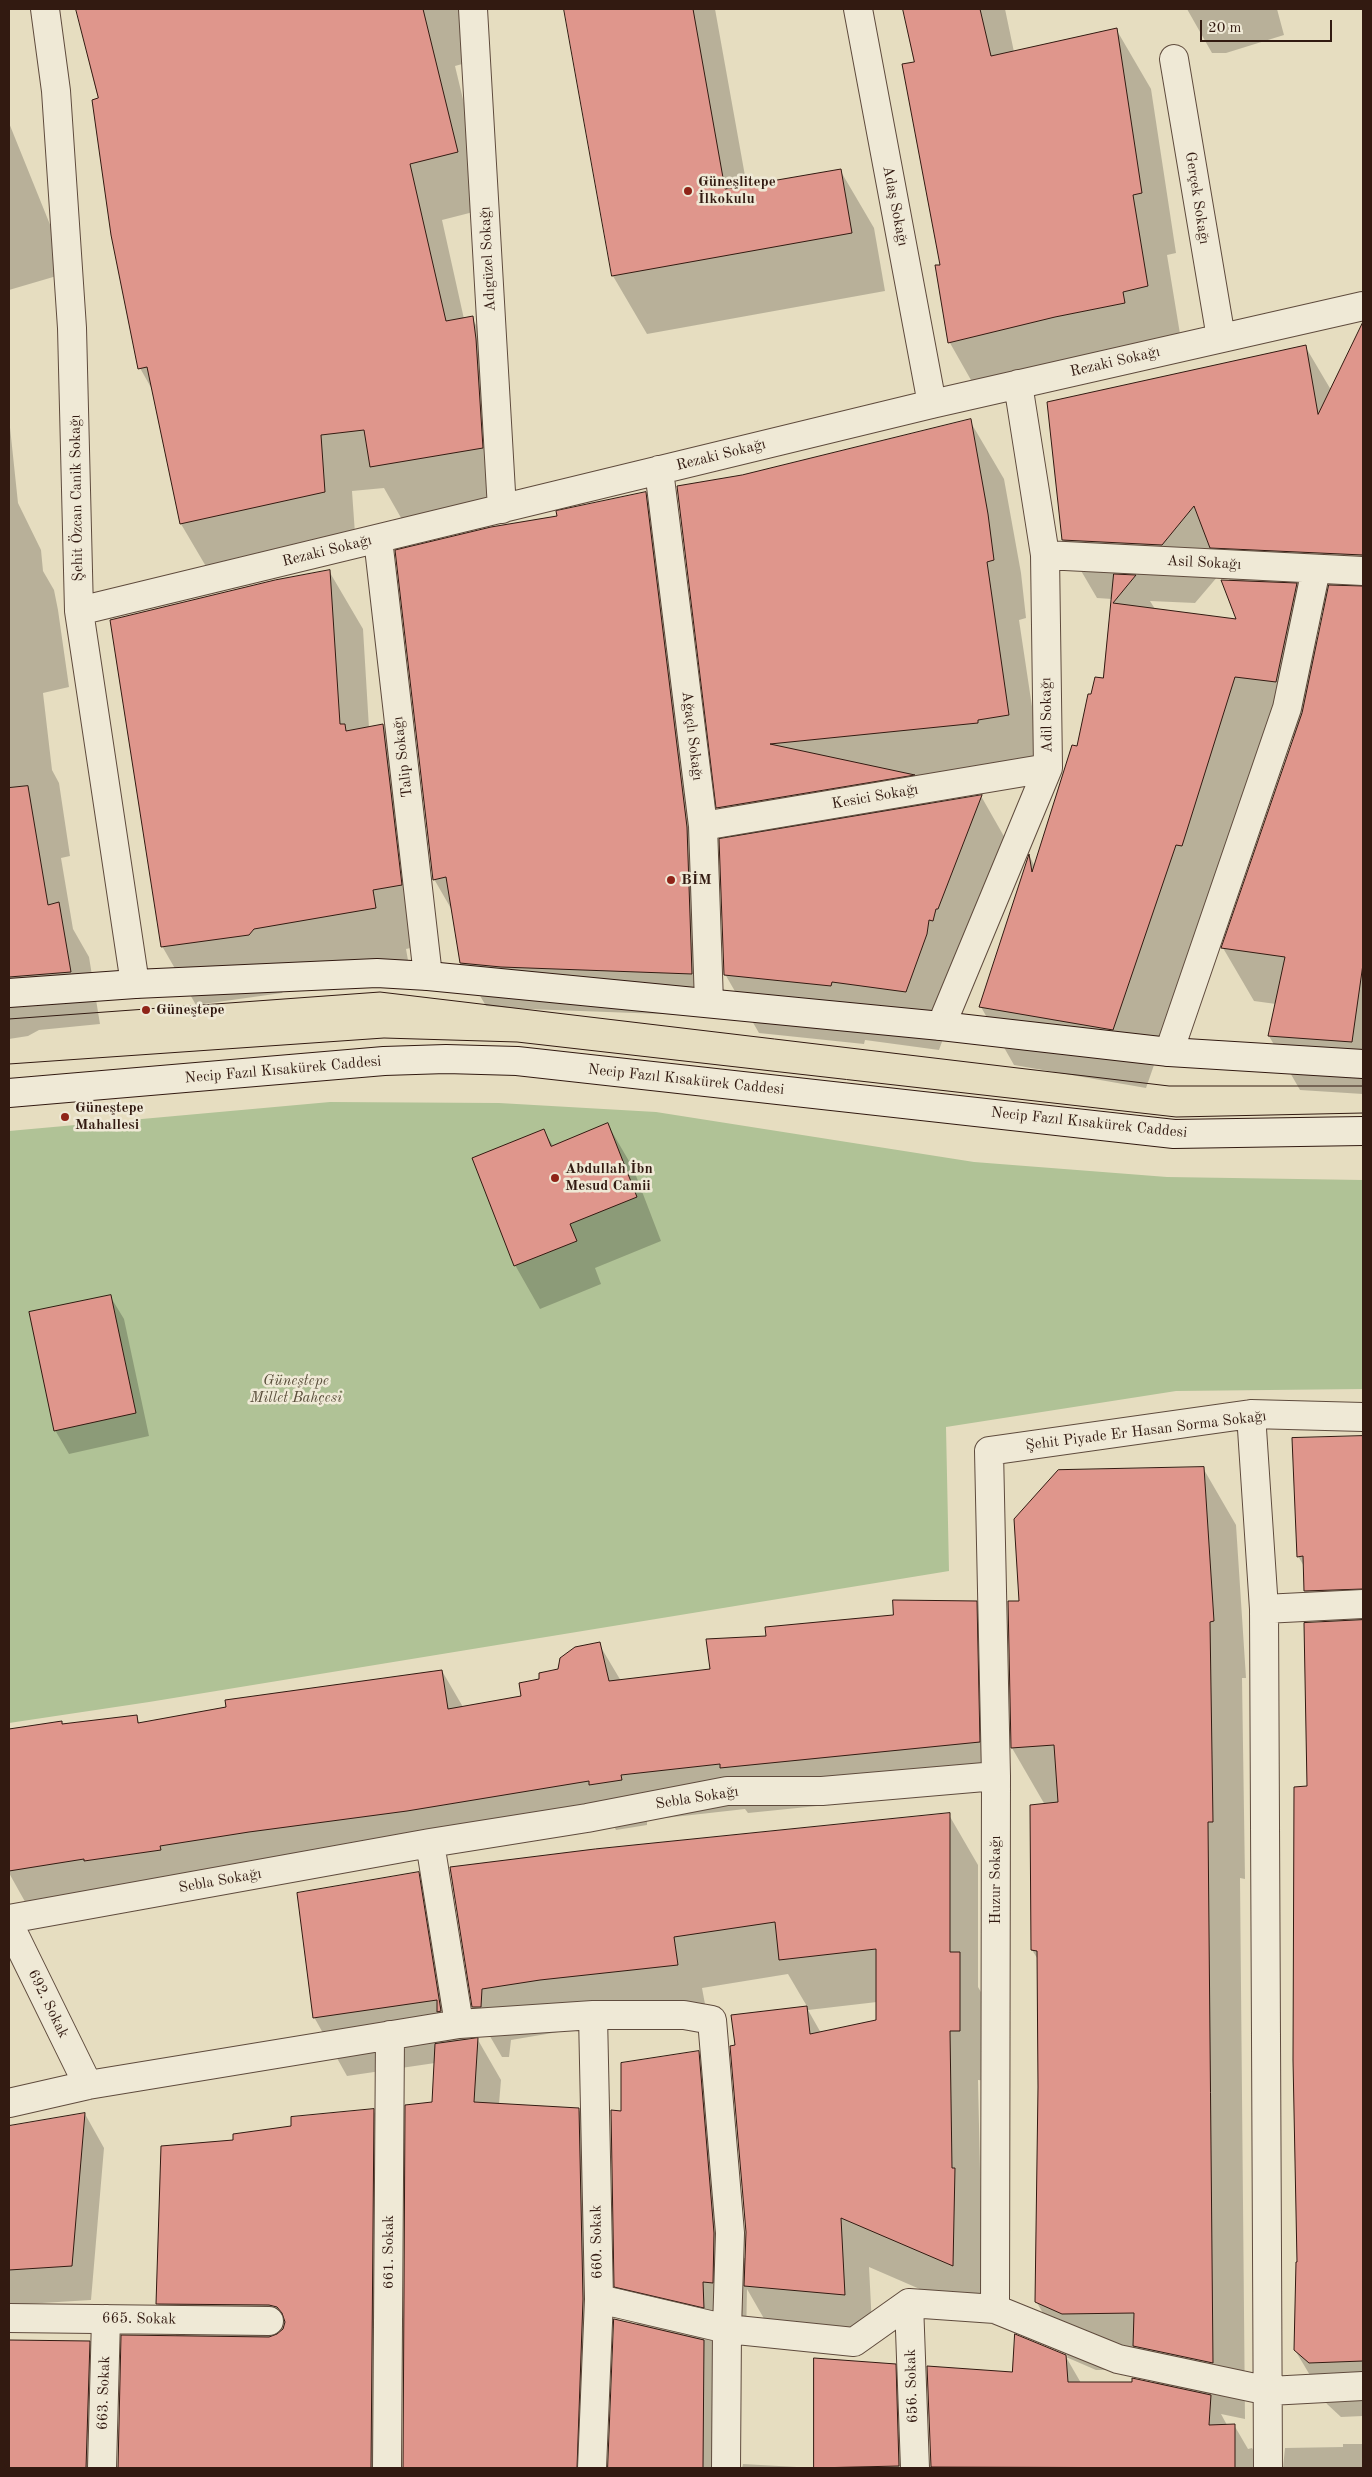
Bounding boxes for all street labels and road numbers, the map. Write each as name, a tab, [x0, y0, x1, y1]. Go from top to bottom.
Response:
street label: Gerçek Sokağı	[1181, 150, 1213, 246]
street label: Adaş Sokağı	[878, 164, 912, 248]
street label: Adıgüzel Sokağı	[476, 206, 500, 312]
street label: Rezaki Sokağı	[1068, 343, 1162, 381]
street label: Şehit Özcan Canik Sokağı	[67, 414, 87, 582]
street label: Rezaki Sokağı	[674, 435, 768, 475]
street label: Rezaki Sokağı	[280, 531, 374, 571]
street label: Asil Sokağı	[1166, 552, 1242, 574]
street label: Adil Sokağı	[1037, 677, 1057, 753]
street label: Ağaçlı Sokağı	[678, 690, 706, 782]
street label: Talip Sokağı	[389, 715, 417, 799]
street label: Kesici Sokağı	[830, 781, 920, 813]
street label: Necip Fazıl Kısakürek Caddesi	[184, 1052, 382, 1088]
street label: Necip Fazıl Kısakürek Caddesi	[587, 1061, 785, 1099]
street label: Necip Fazıl Kısakürek Caddesi	[990, 1104, 1188, 1142]
street label: Şehit Piyade Er Hasan Sorma Sokağı	[1025, 1407, 1267, 1455]
street label: Sebla Sokağı	[654, 1783, 740, 1813]
street label: Huzur Sokağı	[987, 1836, 1005, 1924]
street label: Sebla Sokağı	[177, 1865, 263, 1897]
street label: 692. Sokak	[24, 1967, 72, 2041]
street label: 660. Sokak	[587, 2205, 607, 2279]
street label: 661. Sokak	[380, 2215, 398, 2289]
street label: 665. Sokak	[102, 2309, 176, 2329]
street label: 656. Sokak	[902, 2349, 922, 2423]
street label: 663. Sokak	[94, 2356, 114, 2430]

